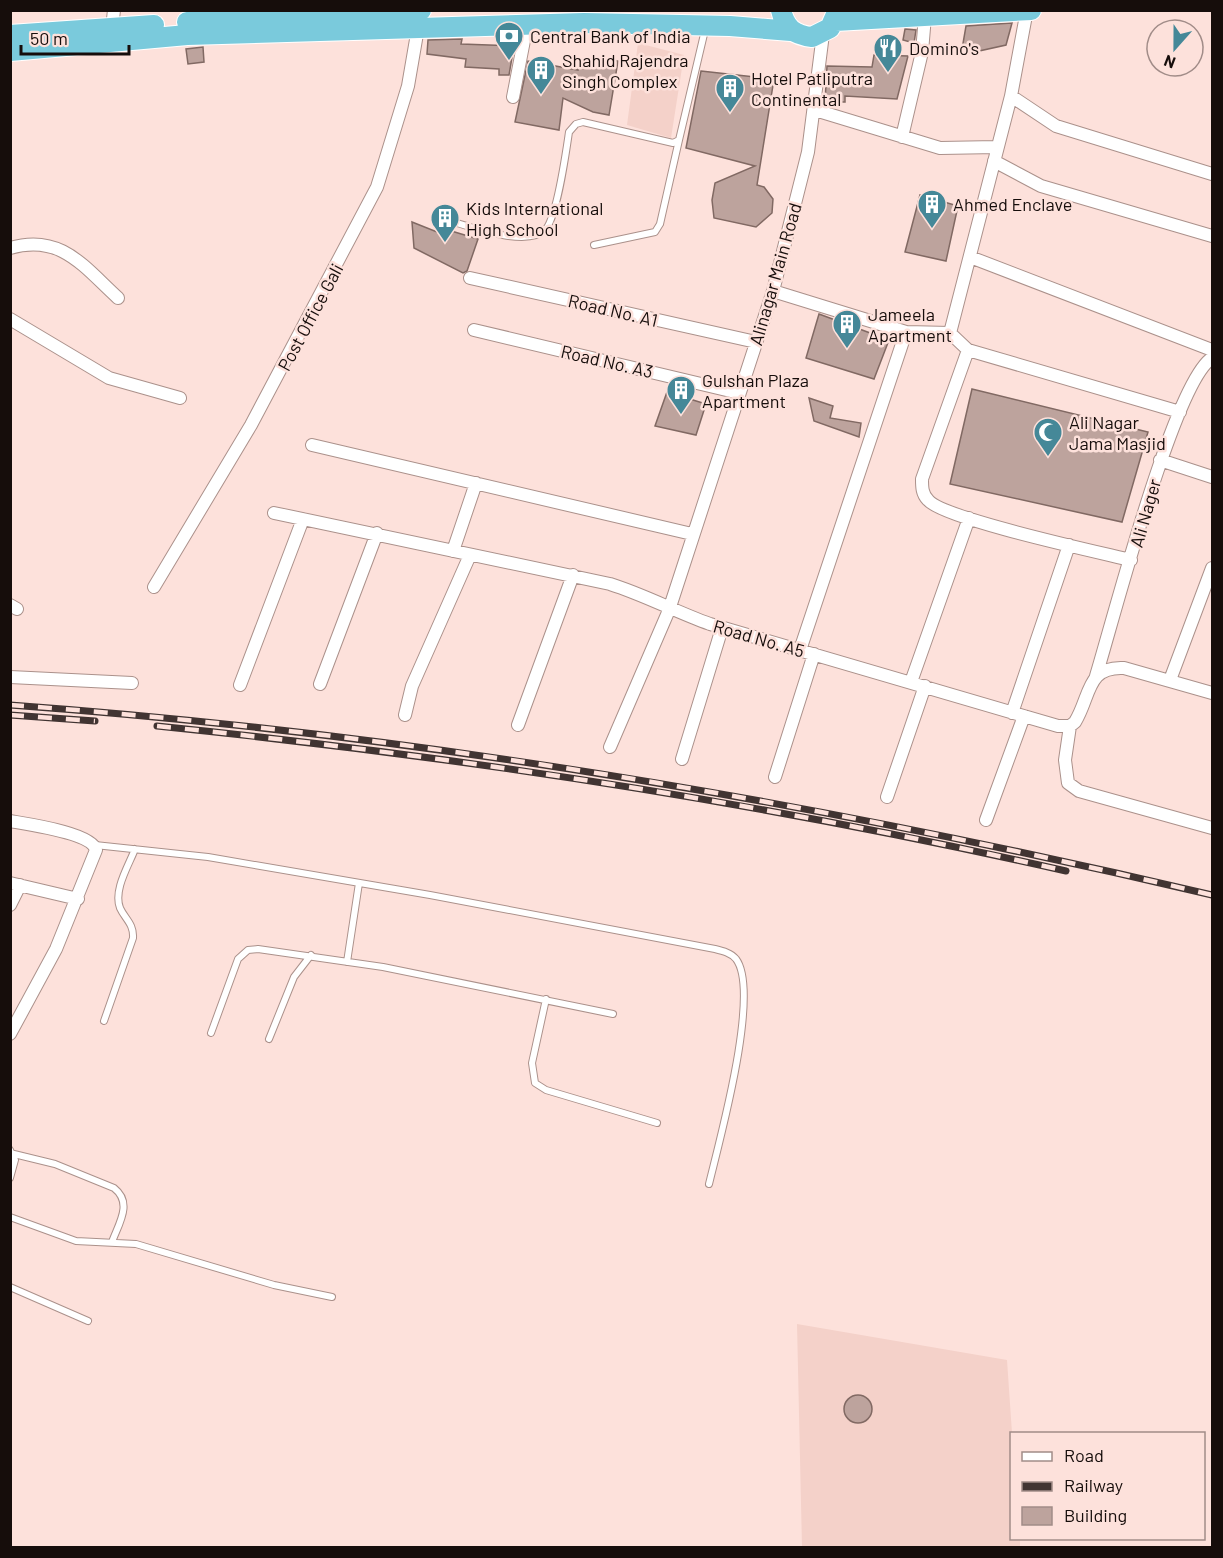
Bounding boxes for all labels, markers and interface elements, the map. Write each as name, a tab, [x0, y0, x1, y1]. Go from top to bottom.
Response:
scale bar	[21, 18, 129, 56]
north arrow	[1145, 18, 1205, 78]
bank icon: Central Bank of India	[493, 20, 525, 62]
place label: Central Bank of India	[530, 25, 690, 47]
text: 50 m	[30, 27, 68, 49]
restaurant icon: Domino's	[872, 32, 904, 74]
place label: Domino's	[909, 37, 979, 59]
place label: Shahid Rajendra Singh Complex	[562, 49, 688, 92]
text: N	[1161, 52, 1178, 73]
building icon: Shahid Rajendra Singh Complex	[525, 54, 557, 96]
place label: Hotel Patliputra Continental	[751, 67, 873, 110]
building icon: Hotel Patliputra Continental	[714, 72, 746, 114]
building icon: Ahmed Enclave	[916, 188, 948, 230]
place label: Ahmed Enclave	[953, 193, 1072, 215]
place label: Kids International High School	[466, 197, 603, 240]
street label: Alinagar Main Road	[744, 200, 806, 348]
building icon: Kids International High School	[429, 202, 461, 244]
street label: Post Office Gali	[273, 260, 347, 374]
street label: Road No. A1	[566, 289, 660, 331]
place label: Jameela Apartment	[868, 303, 952, 346]
building icon: Jameela Apartment	[831, 308, 863, 350]
street label: Road No. A3	[559, 340, 655, 382]
place label: Gulshan Plaza Apartment	[702, 369, 809, 412]
building icon: Gulshan Plaza Apartment	[665, 374, 697, 416]
place label: Ali Nagar Jama Masjid	[1069, 411, 1166, 454]
mosque icon: Ali Nagar Jama Masjid	[1032, 416, 1064, 458]
street label: Ali Nager	[1125, 476, 1165, 550]
street label: Road No. A5	[711, 614, 807, 662]
legend	[1010, 1432, 1205, 1540]
text: Road	[1064, 1444, 1104, 1466]
text: Railway	[1064, 1474, 1123, 1496]
text: Building	[1064, 1504, 1127, 1526]

